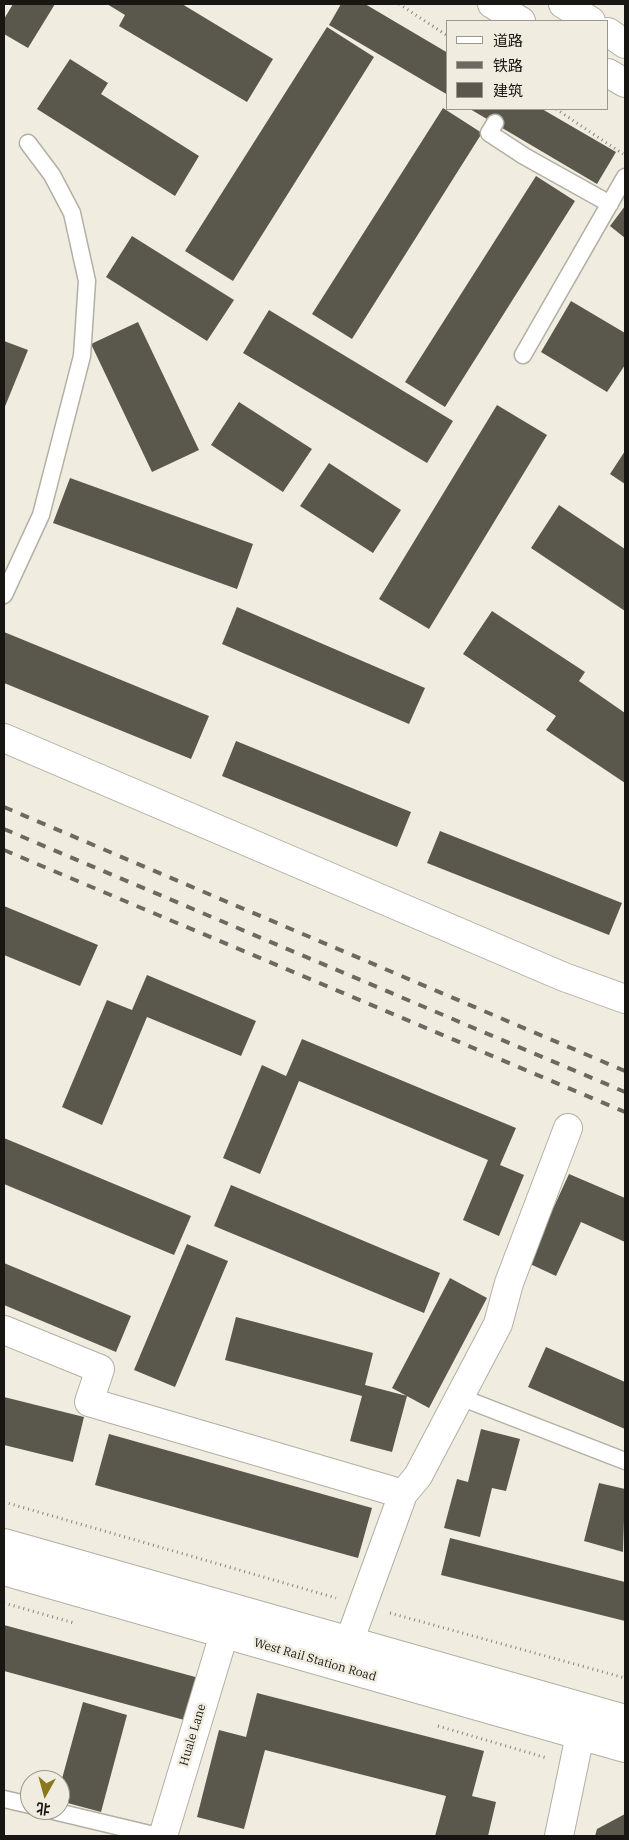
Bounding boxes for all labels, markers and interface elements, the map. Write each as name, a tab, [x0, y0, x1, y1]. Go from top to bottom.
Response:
legend	[446, 20, 609, 110]
text: 道路	[493, 31, 523, 50]
text: 铁路	[493, 56, 523, 75]
text: 建筑	[493, 81, 523, 100]
street label: West Rail Station Road	[252, 1636, 378, 1684]
street label: Huale Lane	[177, 1702, 209, 1768]
north arrow	[20, 1770, 70, 1820]
text: 北	[35, 1799, 51, 1819]

